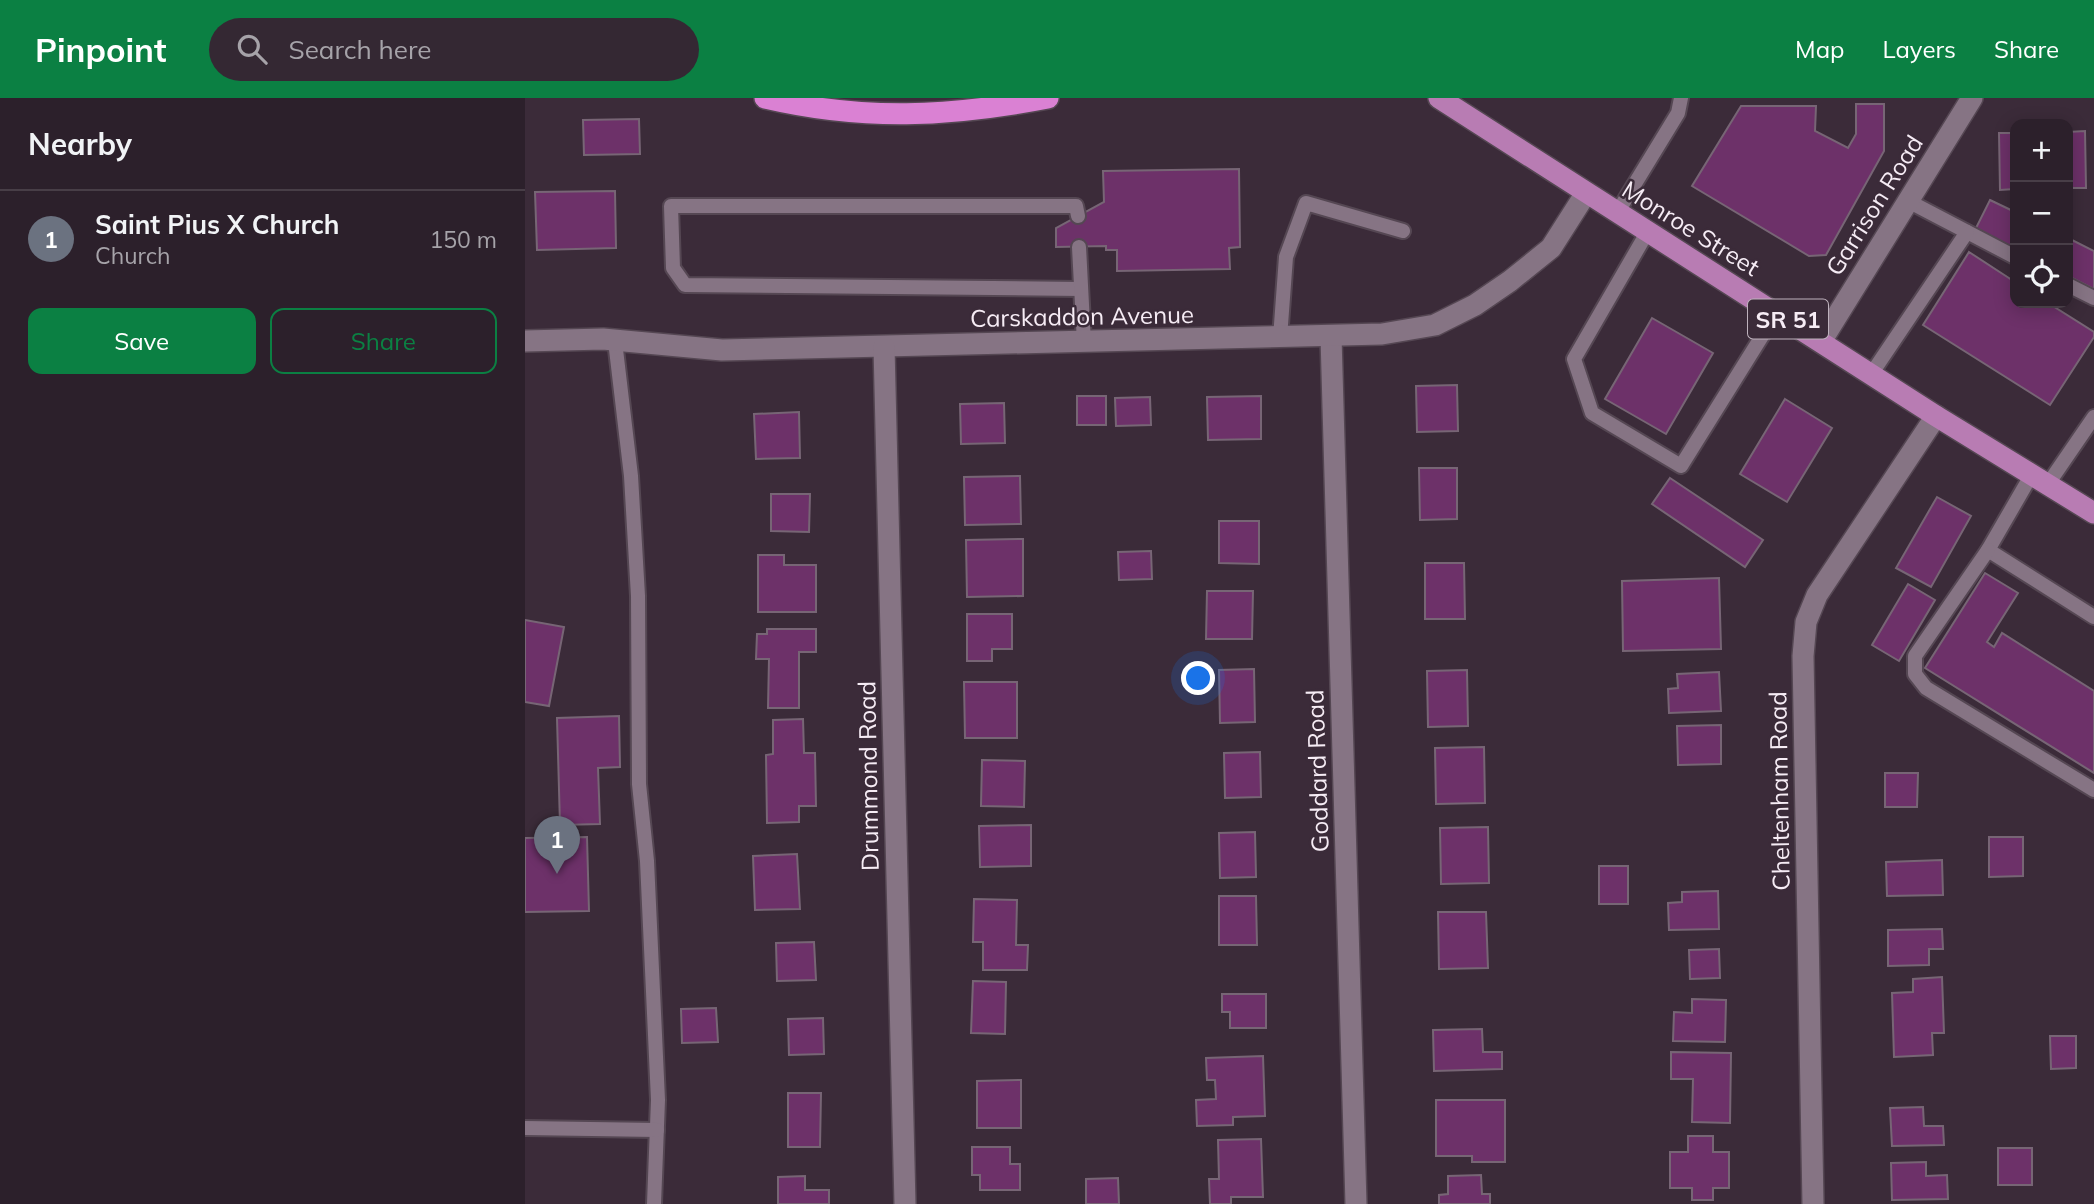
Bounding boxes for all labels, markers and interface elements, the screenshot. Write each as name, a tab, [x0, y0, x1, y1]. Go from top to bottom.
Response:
search box	[209, 18, 699, 81]
text: Pinpoint	[35, 29, 167, 70]
icon: search	[233, 30, 271, 68]
text: Search here	[289, 33, 431, 66]
text: Map	[1795, 34, 1844, 64]
text: Layers	[1882, 34, 1956, 64]
text: Share	[1994, 34, 2059, 64]
map controls	[2010, 119, 2073, 308]
button: +	[2010, 119, 2073, 182]
text: Nearby	[28, 125, 132, 163]
street label: Garrison Road	[1819, 129, 1929, 281]
street label: Monroe Street	[1617, 174, 1765, 282]
button: −	[2010, 182, 2073, 245]
text: Saint Pius X Church	[95, 208, 339, 241]
text: 1	[44, 225, 58, 254]
text: 150 m	[429, 225, 497, 254]
text: Church	[95, 241, 171, 270]
button: locate	[2010, 245, 2073, 308]
street label: Carskaddon Avenue	[970, 299, 1194, 333]
road number: SR 51	[1748, 300, 1828, 339]
button: Save	[28, 308, 256, 374]
button: Share	[270, 308, 497, 374]
your location	[1181, 661, 1215, 695]
street label: Drummond Road	[851, 681, 885, 871]
street label: Goddard Road	[1299, 689, 1335, 853]
street label: Cheltenham Road	[1762, 691, 1796, 891]
pin: 1	[534, 816, 580, 874]

